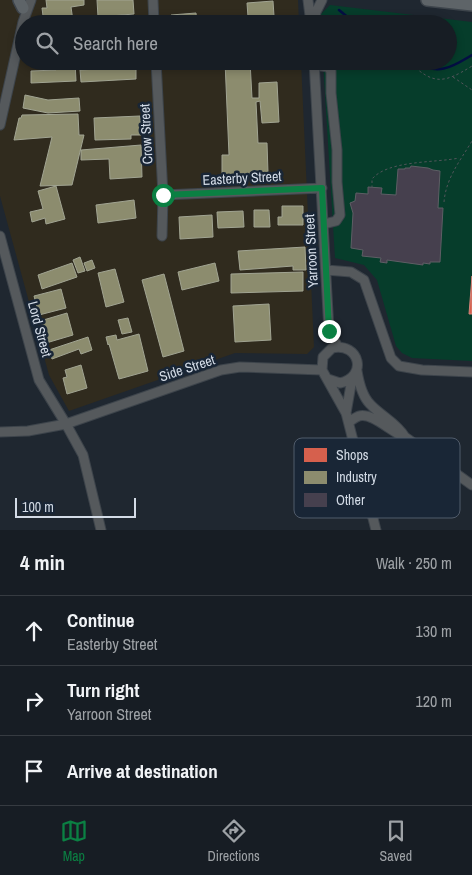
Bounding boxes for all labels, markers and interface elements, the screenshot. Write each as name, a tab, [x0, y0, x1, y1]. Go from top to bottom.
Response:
search box	[15, 15, 457, 70]
icon: search	[33, 29, 61, 57]
text: Search here	[73, 30, 158, 56]
street label: Crow Street	[135, 103, 157, 165]
street label: Easterby Street	[202, 167, 282, 189]
route start	[152, 184, 175, 207]
street label: Yarroon Street	[300, 214, 322, 288]
street label: Lord Street	[24, 299, 56, 359]
route end	[318, 320, 341, 343]
street label: Side Street	[157, 351, 217, 385]
legend	[294, 438, 460, 518]
text: Shops	[336, 446, 369, 464]
text: Industry	[336, 468, 377, 486]
text: Other	[336, 491, 365, 509]
scale bar	[15, 495, 136, 518]
text: 100 m	[22, 498, 54, 516]
text: 4 min	[20, 548, 65, 577]
text: Walk · 250 m	[376, 552, 452, 574]
text: Continue	[67, 607, 135, 633]
icon: ahead	[20, 617, 48, 645]
text: 130 m	[416, 620, 452, 642]
text: Easterby Street	[67, 633, 157, 655]
text: Turn right	[67, 677, 139, 703]
icon: right	[20, 687, 48, 715]
text: 120 m	[416, 690, 452, 712]
text: Yarroon Street	[67, 703, 151, 725]
icon: arrive	[20, 757, 48, 785]
text: Arrive at destination	[67, 758, 218, 784]
tab: Map	[60, 817, 88, 865]
tab: Directions	[208, 817, 260, 865]
tab: Saved	[380, 817, 412, 865]

